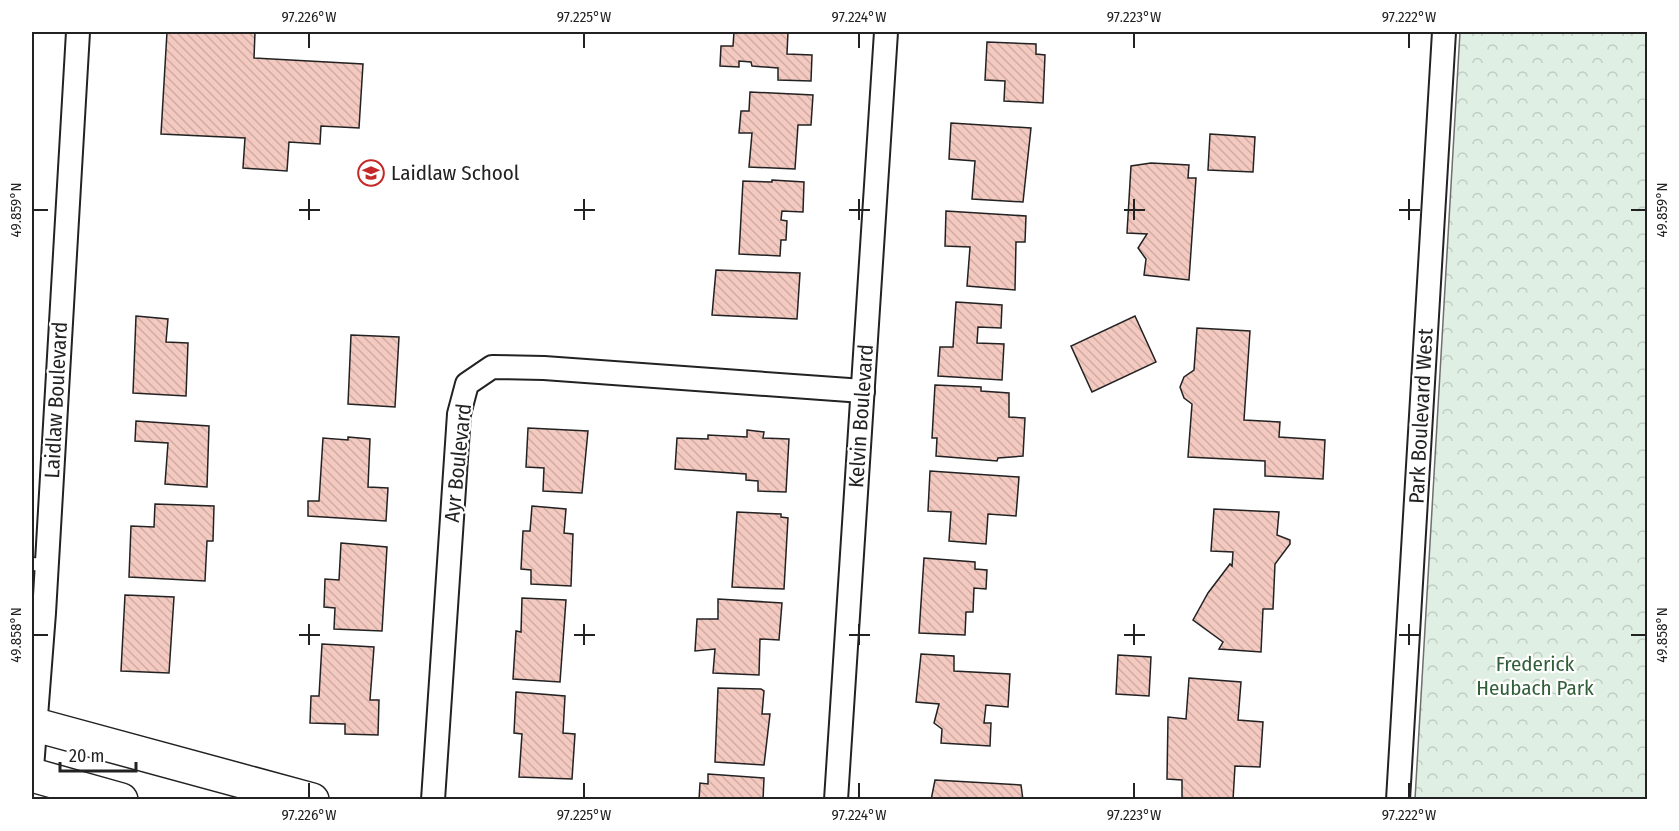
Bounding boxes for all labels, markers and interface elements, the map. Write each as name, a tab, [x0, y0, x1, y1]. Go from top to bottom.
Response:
text: 97.226°W	[281, 8, 337, 26]
text: 97.225°W	[557, 8, 611, 26]
text: 97.224°W	[832, 8, 886, 26]
text: 97.223°W	[1107, 8, 1161, 26]
text: 97.222°W	[1382, 8, 1436, 26]
school or university icon: Laidlaw School	[356, 158, 386, 188]
place label: Laidlaw School	[391, 160, 520, 186]
text: 49.859°N	[7, 182, 25, 238]
text: 49.859°N	[1653, 182, 1671, 238]
street label: Laidlaw Boulevard	[39, 321, 73, 479]
street label: Park Boulevard West	[1403, 328, 1439, 504]
street label: Kelvin Boulevard	[843, 343, 879, 489]
street label: Ayr Boulevard	[439, 402, 477, 524]
text: 49.858°N	[7, 607, 25, 663]
text: 49.858°N	[1653, 607, 1671, 663]
park label: Frederick Heubach Park	[1476, 651, 1594, 701]
scale bar	[60, 735, 136, 773]
text: 20 m	[69, 745, 104, 767]
text: 97.226°W	[281, 806, 337, 824]
text: 97.225°W	[557, 806, 611, 824]
text: 97.224°W	[832, 806, 886, 824]
text: 97.223°W	[1107, 806, 1161, 824]
text: 97.222°W	[1382, 806, 1436, 824]

